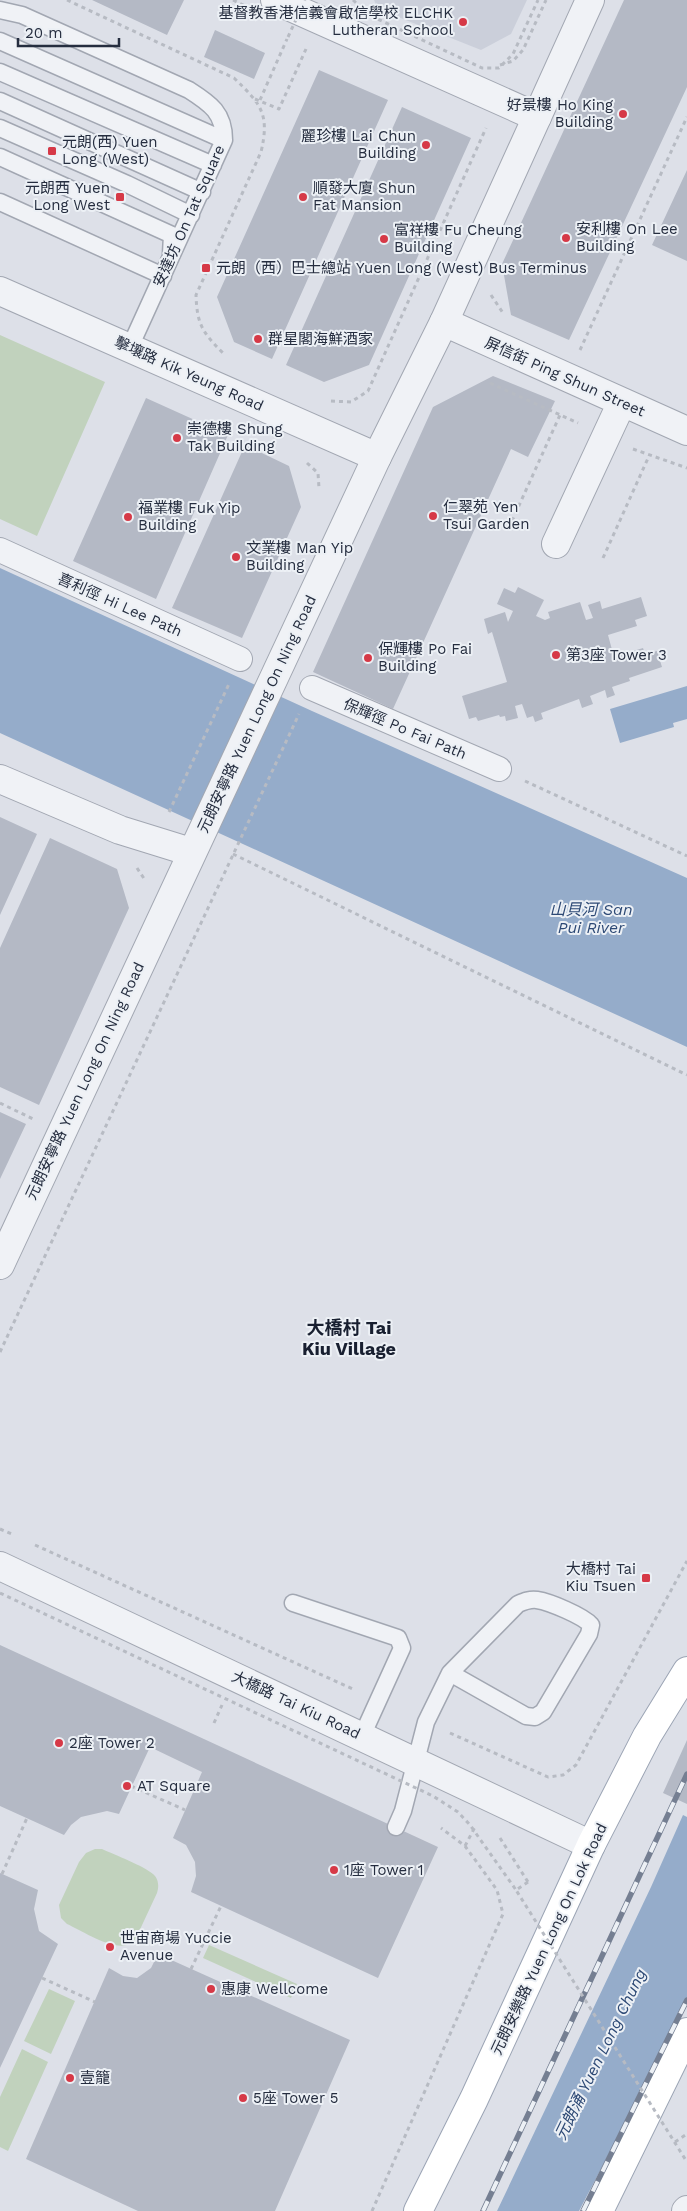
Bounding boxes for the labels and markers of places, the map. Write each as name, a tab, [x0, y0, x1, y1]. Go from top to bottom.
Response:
place label: 基督教香港信義會啟信學校 ELCHK Lutheran School	[219, 4, 453, 39]
marker: 基督教香港信義會啟信學校 ELCHK Lutheran School	[457, 16, 469, 28]
place label: 好景樓 Ho King Building	[507, 96, 613, 131]
marker: 好景樓 Ho King Building	[617, 108, 629, 120]
place label: 麗珍樓 Lai Chun Building	[301, 127, 416, 162]
place label: 元朗(西) Yuen Long (West)	[62, 133, 158, 168]
marker: 麗珍樓 Lai Chun Building	[420, 139, 432, 151]
marker: 元朗(西) Yuen Long (West)	[46, 145, 58, 157]
place label: 元朗西 Yuen Long West	[25, 179, 111, 214]
place label: 順發大廈 Shun Fat Mansion	[313, 179, 416, 214]
marker: 元朗西 Yuen Long West	[114, 191, 126, 203]
marker: 順發大廈 Shun Fat Mansion	[297, 191, 309, 203]
place label: 安利樓 On Lee Building	[576, 220, 678, 255]
place label: 富祥樓 Fu Cheung Building	[394, 221, 522, 256]
marker: 安利樓 On Lee Building	[560, 232, 572, 244]
marker: 富祥樓 Fu Cheung Building	[378, 233, 390, 245]
place label: 元朗（西）巴士總站 Yuen Long (West) Bus Terminus	[216, 259, 587, 277]
marker: 元朗（西）巴士總站 Yuen Long (West) Bus Terminus	[200, 262, 212, 274]
place label: 群星閣海鮮酒家	[268, 330, 373, 348]
marker: 群星閣海鮮酒家	[252, 333, 264, 345]
place label: 崇德樓 Shung Tak Building	[187, 420, 283, 455]
marker: 崇德樓 Shung Tak Building	[171, 432, 183, 444]
place label: 仁翠苑 Yen Tsui Garden	[443, 498, 529, 533]
place label: 福業樓 Fuk Yip Building	[138, 499, 241, 534]
marker: 仁翠苑 Yen Tsui Garden	[427, 510, 439, 522]
marker: 福業樓 Fuk Yip Building	[122, 511, 134, 523]
place label: 文業樓 Man Yip Building	[246, 539, 353, 574]
marker: 文業樓 Man Yip Building	[230, 551, 242, 563]
place label: 保輝樓 Po Fai Building	[378, 640, 472, 675]
place label: 第3座 Tower 3	[566, 646, 667, 664]
marker: 第3座 Tower 3	[550, 649, 562, 661]
marker: 保輝樓 Po Fai Building	[362, 652, 374, 664]
place label: 大橋村 Tai Kiu Tsuen	[565, 1560, 636, 1595]
marker: 大橋村 Tai Kiu Tsuen	[640, 1572, 652, 1584]
place label: 2座 Tower 2	[69, 1734, 155, 1752]
marker: 2座 Tower 2	[53, 1737, 65, 1749]
place label: AT Square	[137, 1777, 211, 1795]
marker: AT Square	[121, 1780, 133, 1792]
place label: 1座 Tower 1	[344, 1861, 424, 1879]
marker: 1座 Tower 1	[328, 1864, 340, 1876]
place label: 世宙商場 Yuccie Avenue	[120, 1929, 232, 1964]
marker: 世宙商場 Yuccie Avenue	[104, 1941, 116, 1953]
place label: 惠康 Wellcome	[221, 1980, 328, 1998]
marker: 惠康 Wellcome	[205, 1983, 217, 1995]
place label: 壹籠	[80, 2069, 110, 2087]
marker: 壹籠	[64, 2072, 76, 2084]
place label: 5座 Tower 5	[253, 2089, 339, 2107]
marker: 5座 Tower 5	[237, 2092, 249, 2104]

